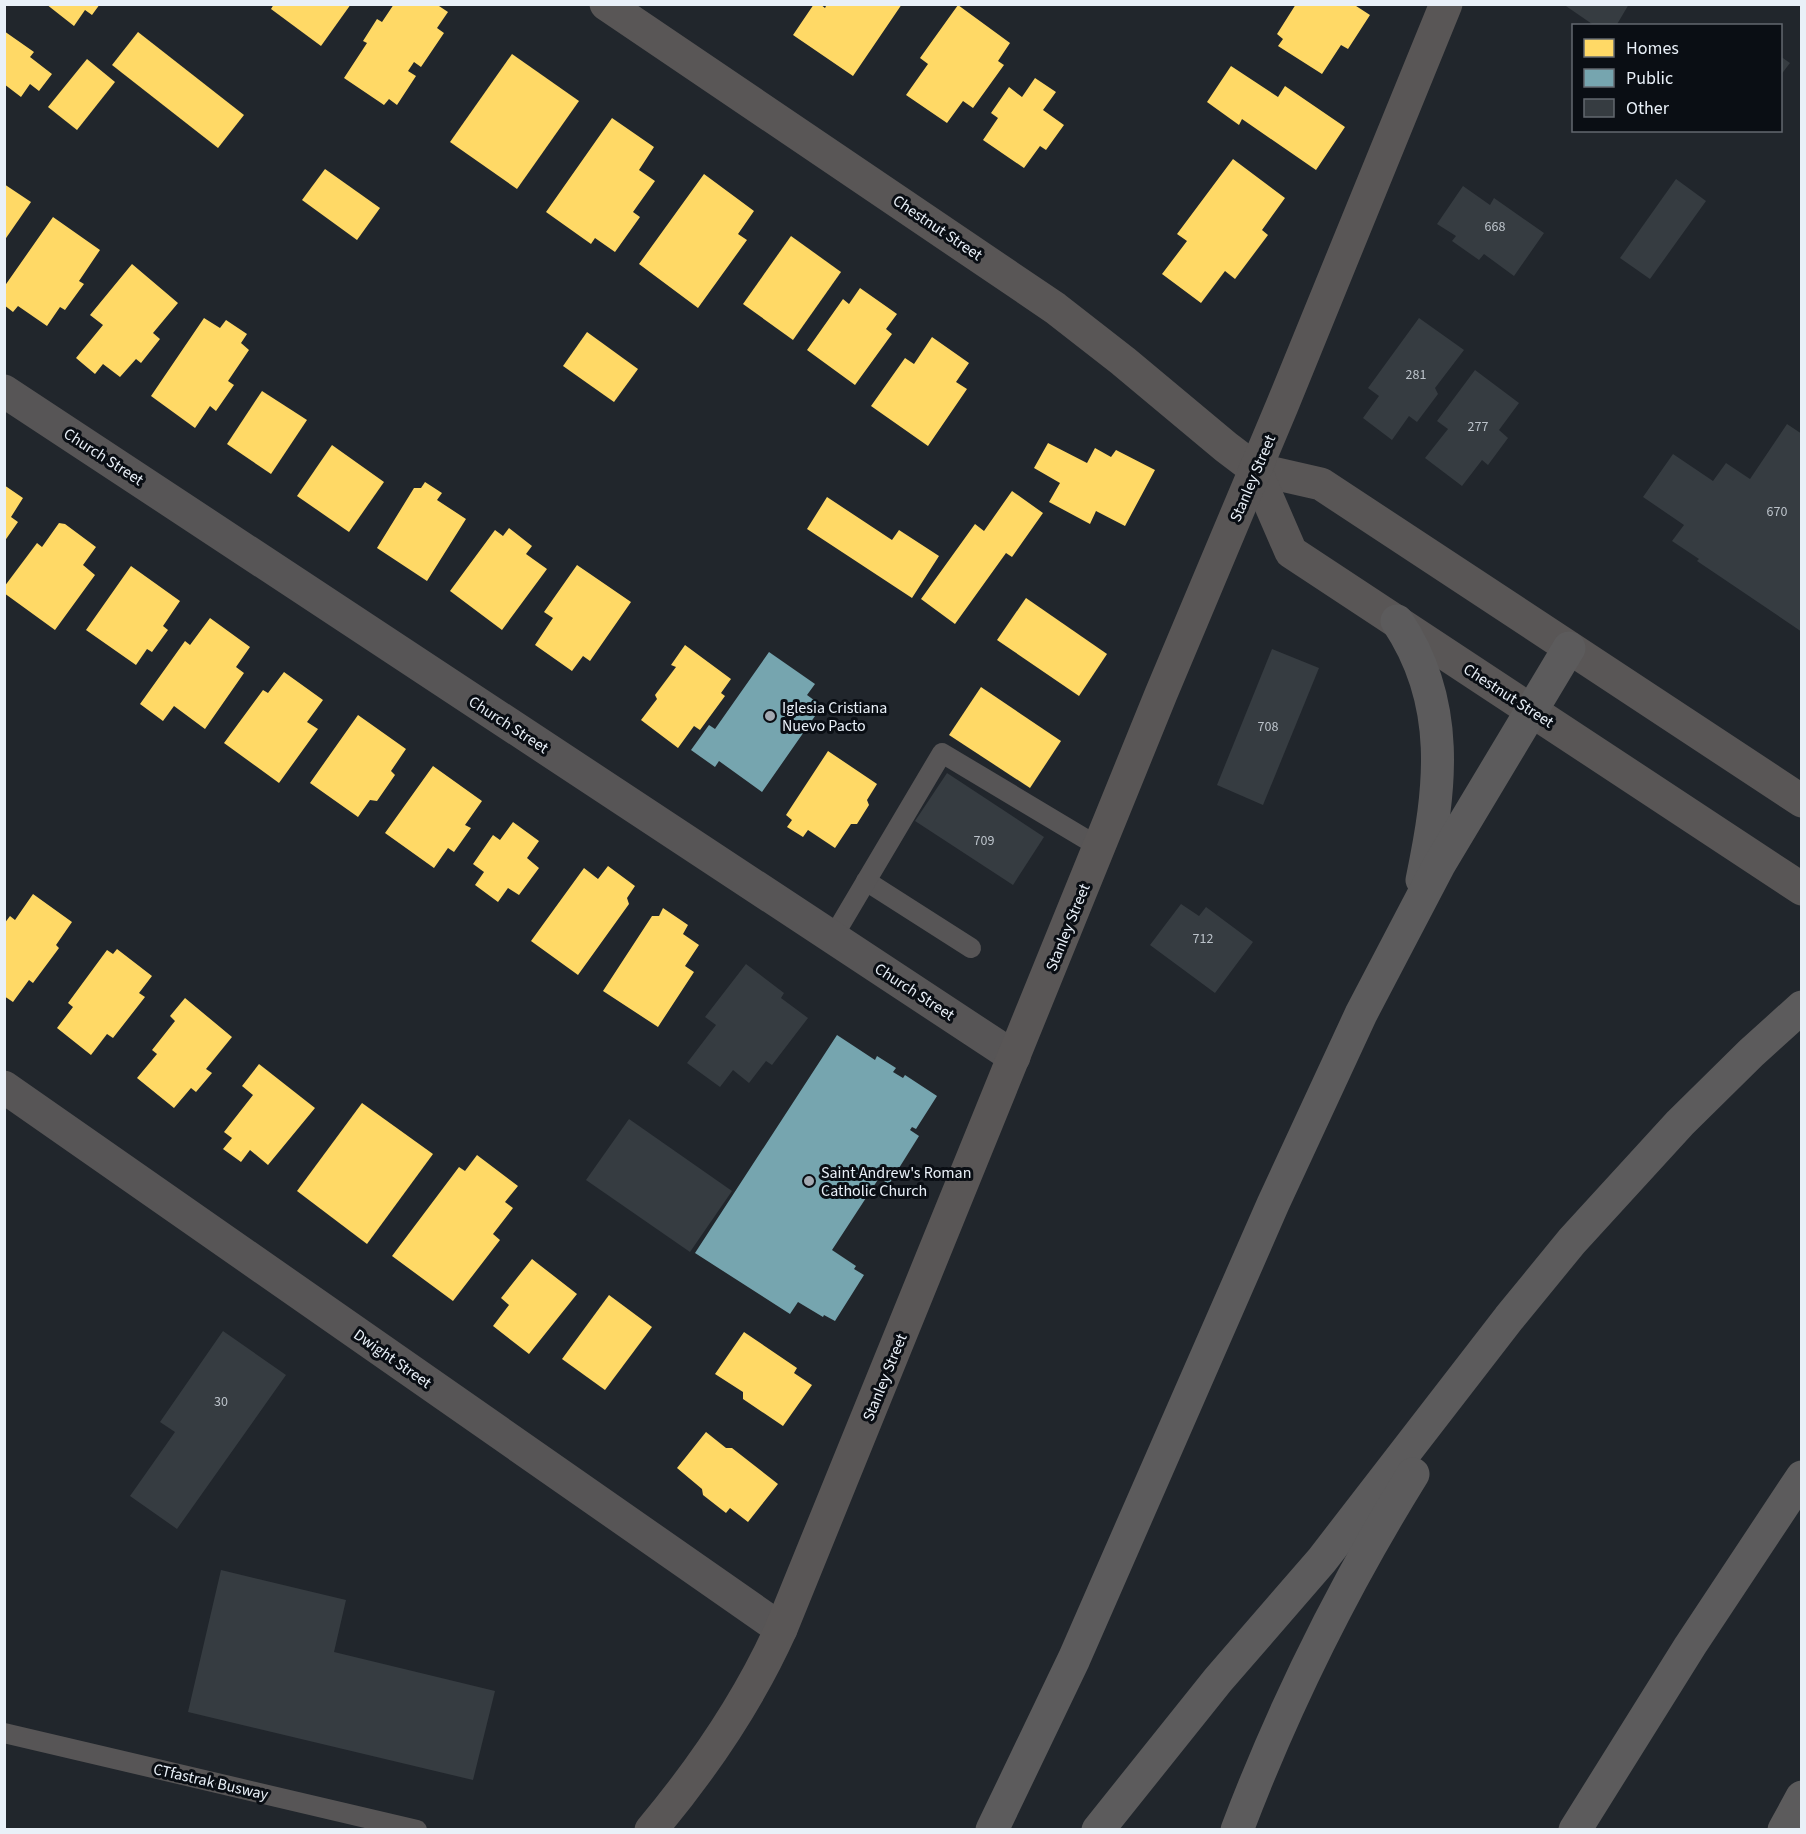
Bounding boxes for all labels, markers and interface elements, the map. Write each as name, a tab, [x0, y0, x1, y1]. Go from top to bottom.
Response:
legend	[1572, 24, 1782, 132]
text: Homes	[1626, 36, 1679, 61]
text: Public	[1626, 66, 1673, 91]
text: Other	[1626, 96, 1670, 121]
street label: Chestnut Street	[888, 190, 987, 266]
house number: 668	[1485, 217, 1505, 237]
house number: 281	[1406, 365, 1426, 385]
house number: 277	[1468, 417, 1488, 437]
street label: Church Street	[59, 423, 148, 491]
street label: Stanley Street	[1225, 431, 1281, 525]
house number: 670	[1767, 502, 1787, 522]
street label: Chestnut Street	[1459, 658, 1558, 734]
street label: Church Street	[464, 691, 553, 759]
place label: Iglesia Cristiana Nuevo Pacto	[782, 697, 887, 737]
marker: Iglesia Cristiana Nuevo Pacto	[763, 709, 777, 723]
house number: 708	[1258, 717, 1278, 737]
house number: 709	[974, 831, 994, 851]
street label: Stanley Street	[1040, 880, 1096, 975]
house number: 712	[1193, 929, 1213, 949]
street label: Church Street	[870, 958, 959, 1026]
place label: Saint Andrew's Roman Catholic Church	[821, 1162, 971, 1202]
marker: Saint Andrew's Roman Catholic Church	[802, 1174, 816, 1188]
street label: Dwight Street	[349, 1324, 436, 1394]
street label: Stanley Street	[857, 1330, 913, 1425]
house number: 30	[214, 1392, 228, 1412]
street label: CTfastrak Busway	[151, 1758, 271, 1806]

